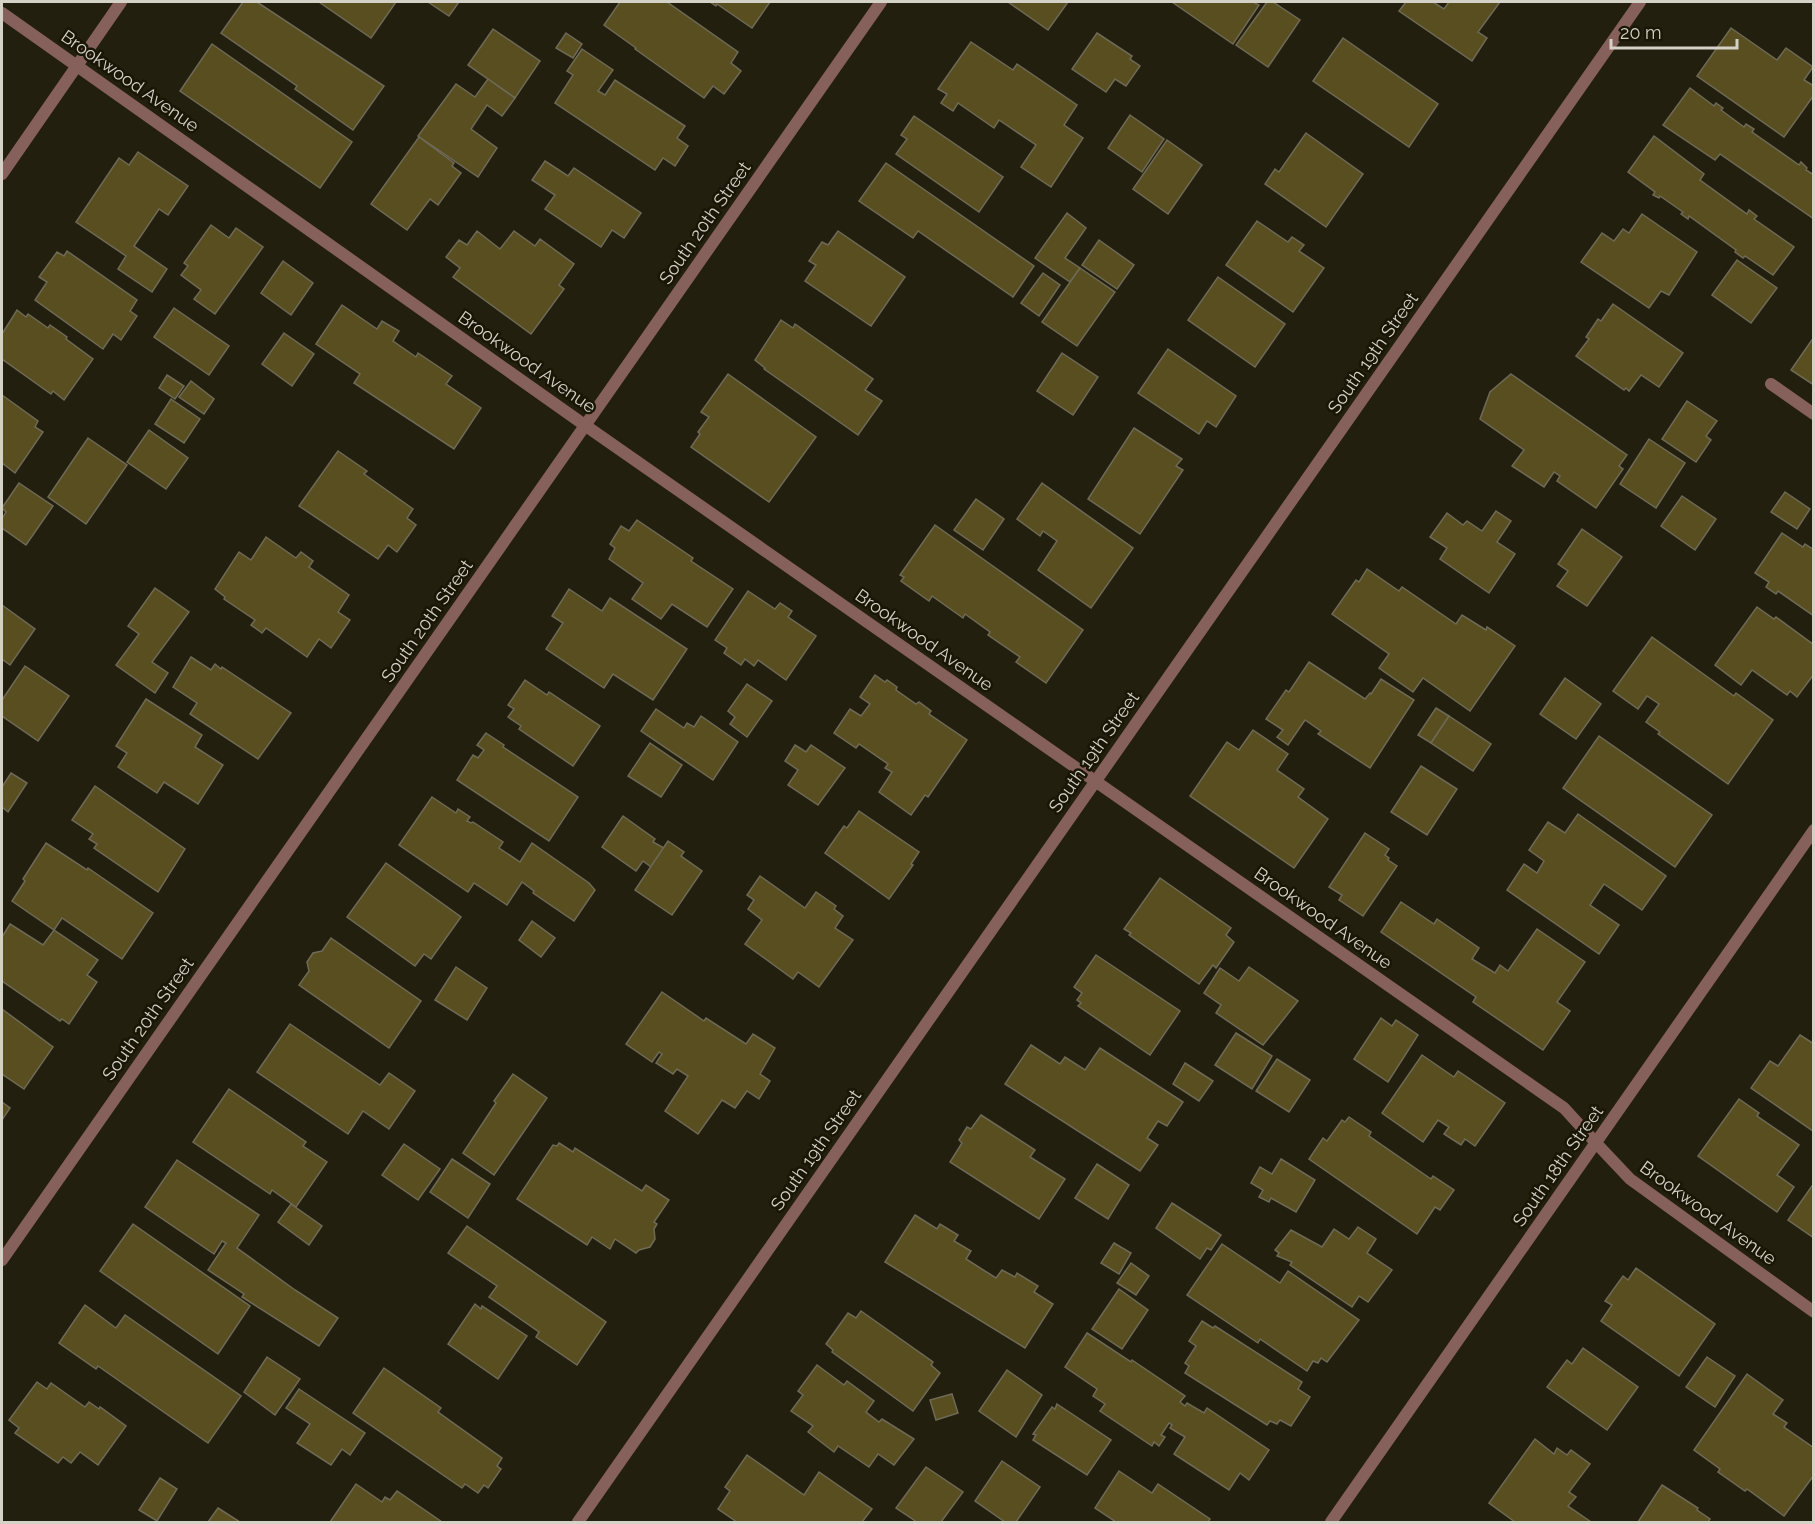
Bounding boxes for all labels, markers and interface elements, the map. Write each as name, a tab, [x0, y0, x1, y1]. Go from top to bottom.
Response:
scale bar	[1611, 12, 1737, 50]
text: 20 m	[1620, 22, 1662, 43]
street label: Brookwood Avenue	[57, 25, 203, 136]
street label: South 20th Street	[654, 157, 755, 288]
street label: South 19th Street	[1323, 288, 1422, 417]
street label: Brookwood Avenue	[454, 306, 600, 417]
street label: South 20th Street	[376, 555, 477, 686]
street label: Brookwood Avenue	[851, 584, 997, 695]
street label: South 19th Street	[1044, 687, 1143, 816]
street label: Brookwood Avenue	[1250, 862, 1396, 973]
street label: South 20th Street	[97, 953, 198, 1084]
street label: South 19th Street	[766, 1085, 865, 1214]
street label: South 18th Street	[1508, 1101, 1607, 1230]
street label: Brookwood Avenue	[1636, 1156, 1781, 1269]

